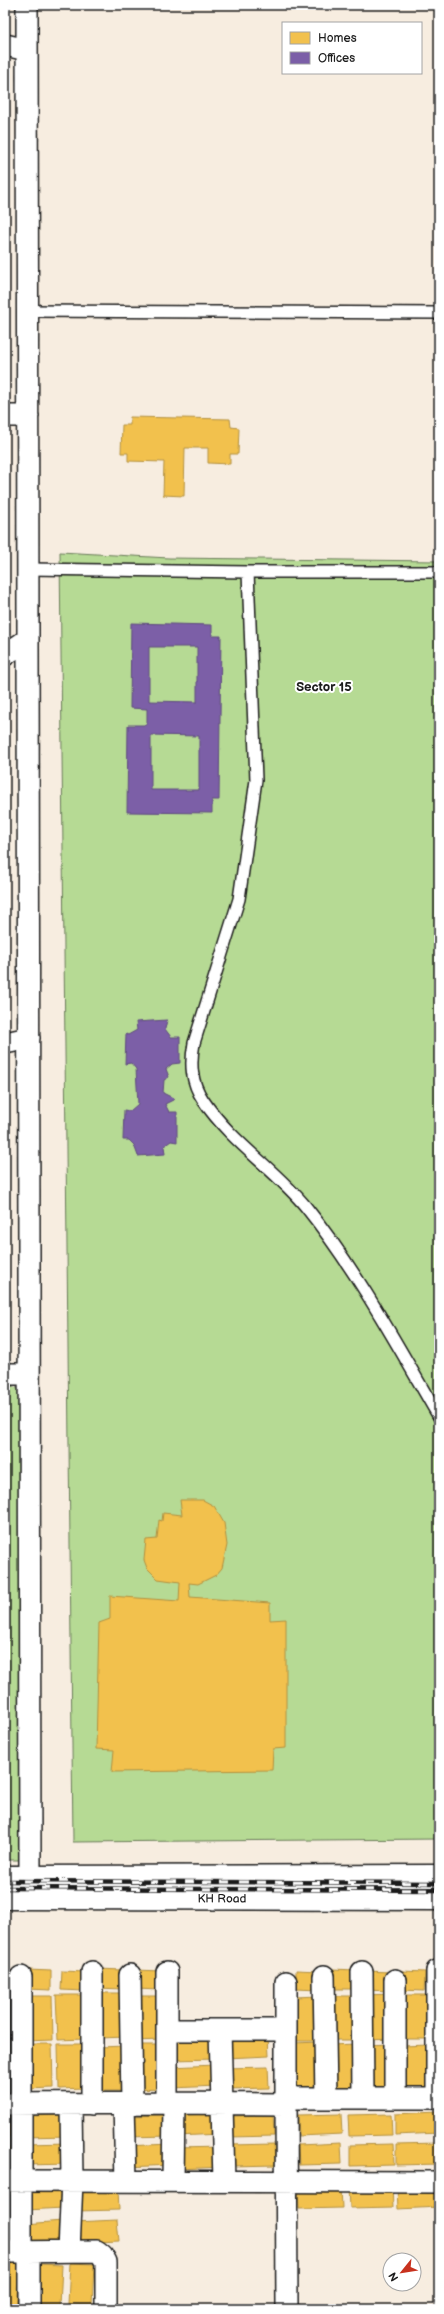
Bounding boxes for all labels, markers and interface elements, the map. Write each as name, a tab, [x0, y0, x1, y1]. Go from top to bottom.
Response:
legend	[282, 22, 422, 74]
text: Homes	[318, 31, 357, 46]
text: Offices	[318, 51, 355, 66]
district label: Sector 15	[296, 679, 352, 695]
street label: KH Road	[198, 1891, 247, 1906]
north arrow	[382, 2252, 422, 2292]
text: N	[386, 2270, 401, 2284]

